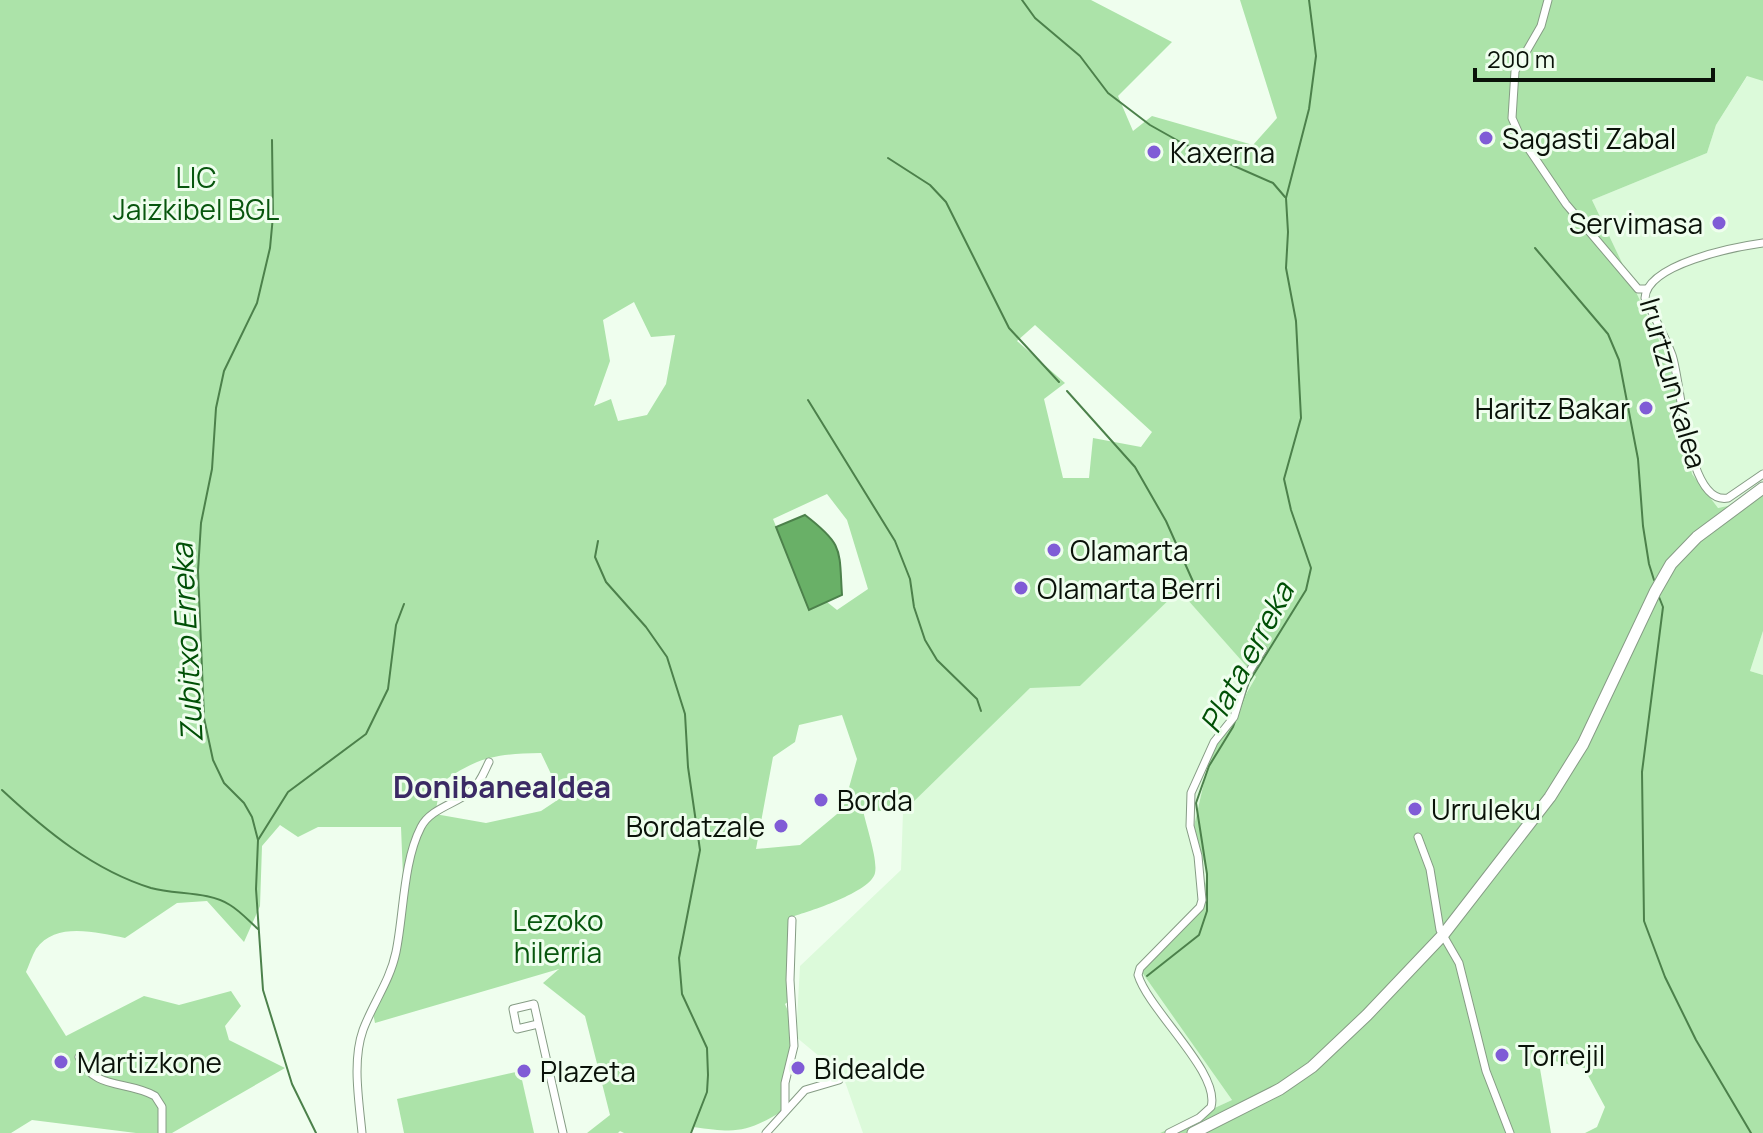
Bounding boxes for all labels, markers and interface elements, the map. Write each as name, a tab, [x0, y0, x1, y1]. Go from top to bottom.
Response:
scale bar	[1475, 32, 1713, 82]
text: 200 m	[1487, 42, 1555, 75]
place label: Sagasti Zabal	[1502, 119, 1676, 157]
marker: Sagasti Zabal	[1477, 129, 1495, 147]
place label: Kaxerna	[1170, 133, 1275, 171]
marker: Kaxerna	[1145, 143, 1163, 161]
park label: LIC Jaizkibel BGL	[113, 158, 279, 228]
place label: Servimasa	[1569, 204, 1703, 242]
marker: Servimasa	[1710, 214, 1728, 232]
street label: Irurtzun kalea	[1631, 293, 1717, 473]
place label: Haritz Bakar	[1475, 389, 1630, 427]
marker: Haritz Bakar	[1637, 399, 1655, 417]
place label: Olamarta	[1070, 531, 1189, 569]
water label: Zubitxo Erreka	[160, 541, 212, 744]
marker: Olamarta	[1045, 541, 1063, 559]
place label: Olamarta Berri	[1037, 569, 1221, 607]
water label: Plata erreka	[1189, 574, 1303, 739]
marker: Olamarta Berri	[1012, 579, 1030, 597]
district label: Donibanealdea	[393, 766, 611, 807]
place label: Borda	[837, 781, 913, 819]
place label: Urruleku	[1431, 790, 1541, 828]
marker: Borda	[812, 791, 830, 809]
marker: Urruleku	[1406, 800, 1424, 818]
place label: Bordatzale	[626, 807, 765, 845]
marker: Bordatzale	[772, 817, 790, 835]
park label: Lezoko hilerria	[512, 901, 604, 971]
place label: Torrejil	[1518, 1036, 1605, 1074]
place label: Martizkone	[77, 1043, 222, 1081]
marker: Torrejil	[1493, 1046, 1511, 1064]
place label: Bidealde	[814, 1049, 925, 1087]
place label: Plazeta	[540, 1052, 636, 1090]
marker: Martizkone	[52, 1053, 70, 1071]
marker: Bidealde	[789, 1059, 807, 1077]
marker: Plazeta	[515, 1062, 533, 1080]

